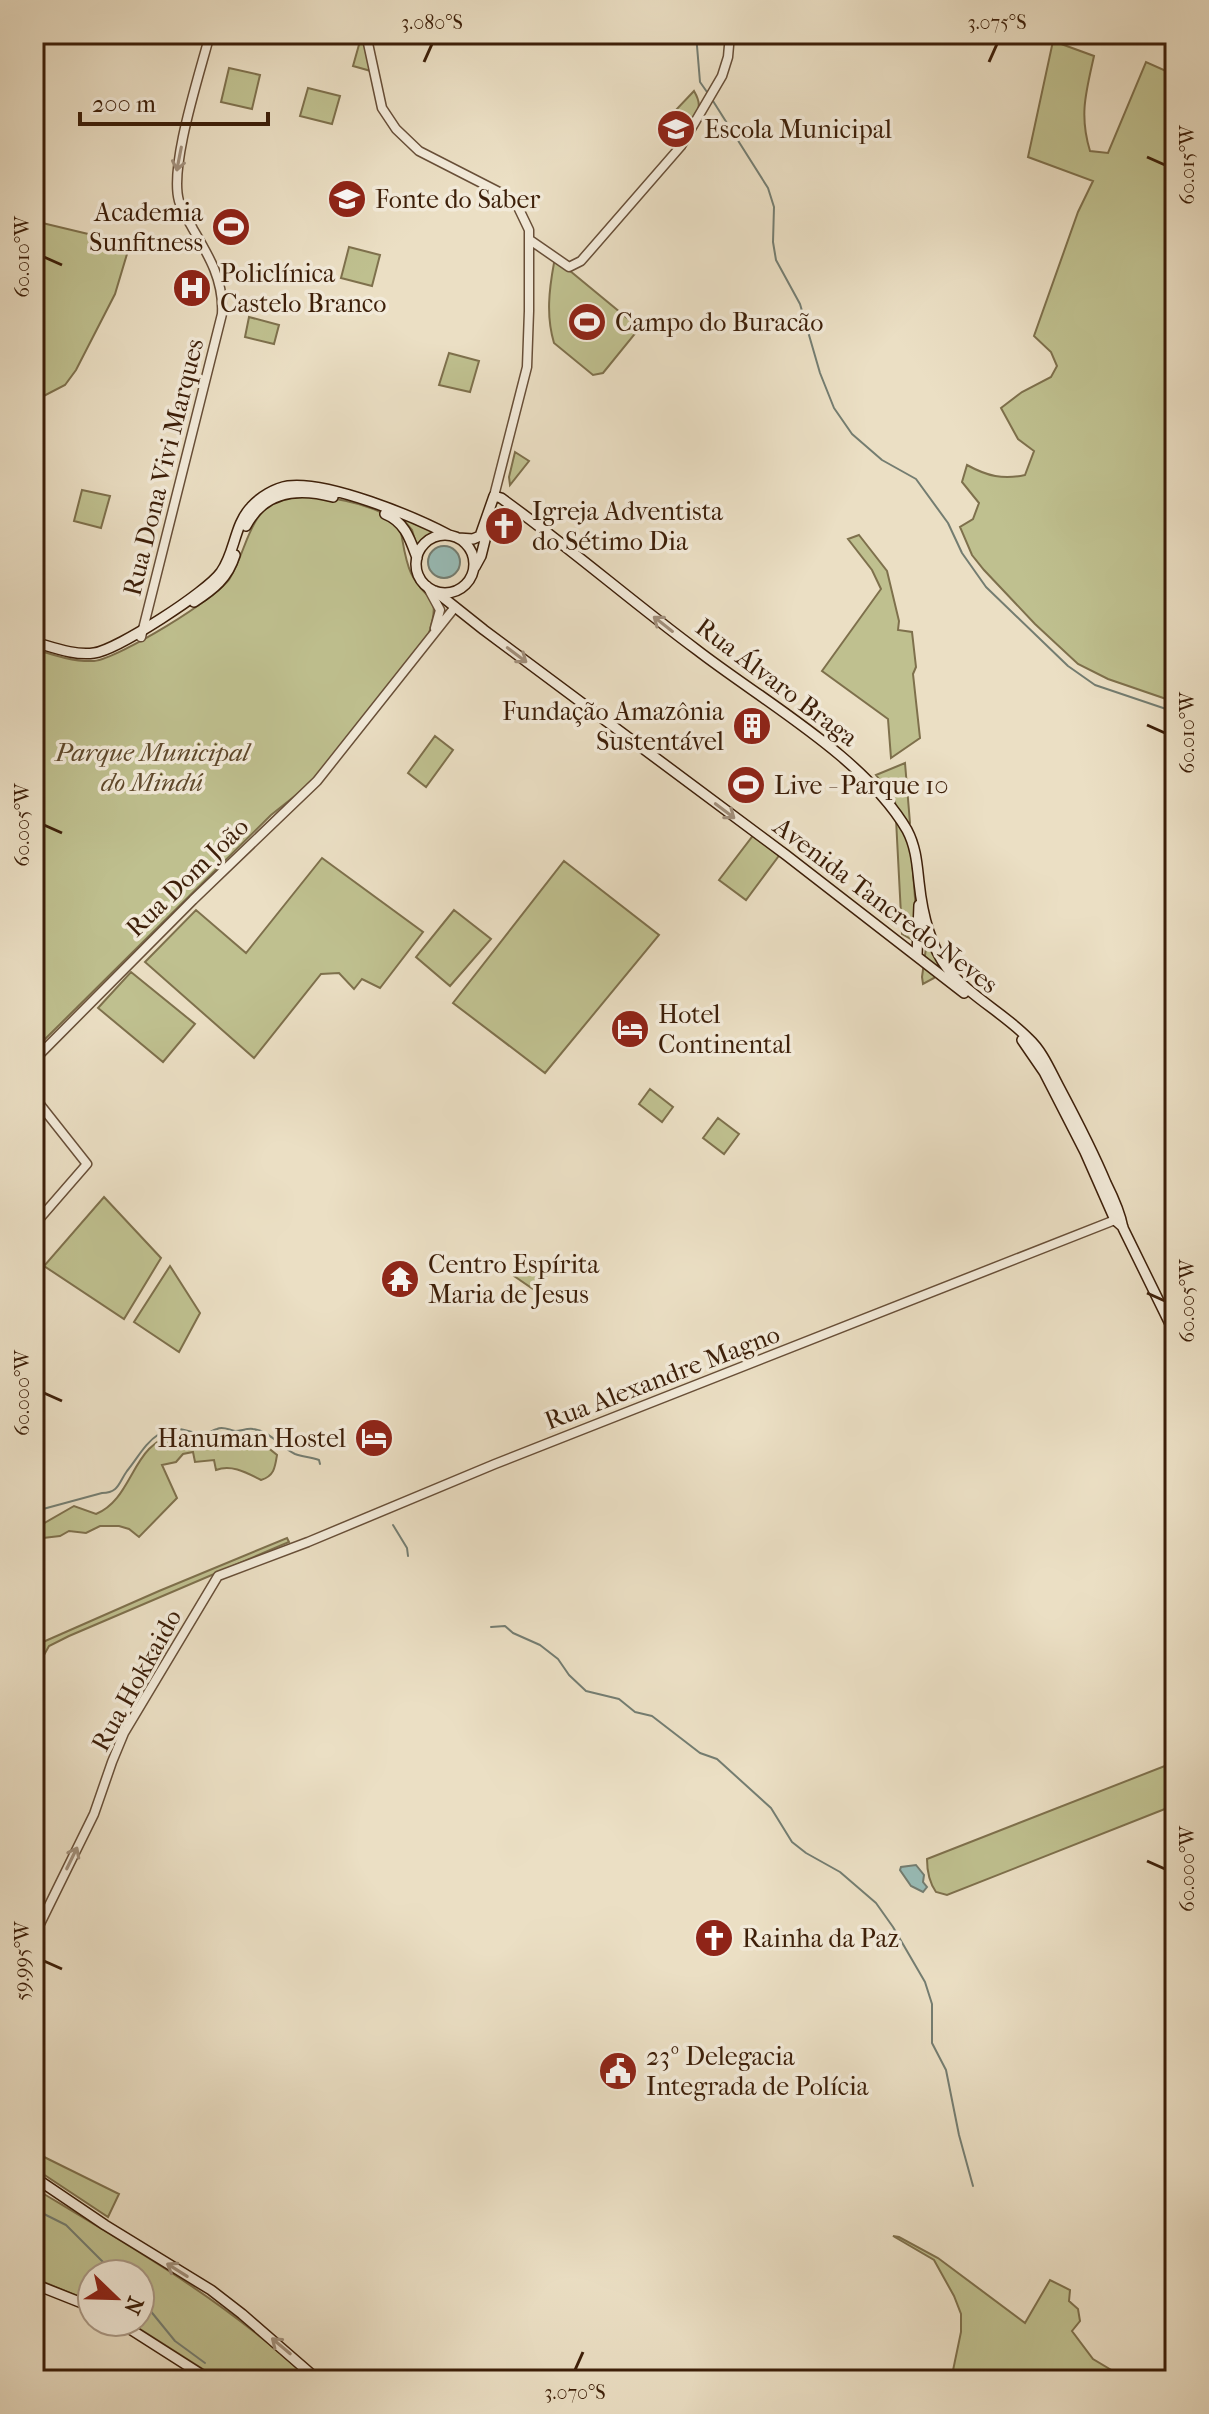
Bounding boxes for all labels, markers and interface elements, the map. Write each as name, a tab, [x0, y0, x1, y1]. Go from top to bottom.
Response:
text: 3.080°S	[401, 11, 463, 34]
text: 3.075°S	[967, 11, 1027, 34]
scale bar	[80, 76, 268, 126]
text: 200 m	[92, 90, 156, 118]
school or university icon: Escola Municipal	[655, 108, 697, 150]
place label: Escola Municipal	[704, 114, 892, 145]
text: 60.015°W	[1176, 124, 1199, 205]
one-way arrow	[171, 145, 186, 171]
school or university icon: Fonte do Saber	[326, 178, 368, 220]
place label: Fonte do Saber	[375, 184, 540, 215]
place label: Academia Sunfitness	[89, 197, 204, 258]
sports icon: Academia Sunfitness	[210, 206, 252, 248]
text: 60.010°W	[11, 215, 34, 298]
place label: Policlínica Castelo Branco	[220, 258, 387, 319]
hospital icon: Policlínica Castelo Branco	[171, 267, 213, 309]
sports icon: Campo do Buracão	[566, 301, 608, 343]
place label: Campo do Buracão	[615, 307, 823, 338]
street label: Rua Dona Vivi Marques	[117, 335, 210, 599]
place label: Igreja Adventista do Sétimo Dia	[532, 496, 724, 557]
church icon: Igreja Adventista do Sétimo Dia	[483, 505, 525, 547]
street label: Rua Álvaro Braga	[690, 611, 865, 754]
one-way arrow	[653, 616, 674, 633]
one-way arrow	[506, 646, 527, 663]
text: 60.010°W	[1176, 691, 1199, 774]
place label: Fundação Amazônia Sustentável	[502, 696, 725, 757]
building icon: Fundação Amazônia Sustentável	[731, 705, 773, 747]
park label: Parque Municipal do Mindú	[54, 737, 252, 798]
sports icon: Live - Parque 10	[725, 764, 767, 806]
place label: Live - Parque 10	[774, 770, 949, 801]
text: 60.005°W	[11, 782, 34, 867]
one-way arrow	[714, 802, 735, 819]
street label: Avenida Tancredo Neves	[766, 810, 1004, 1000]
street label: Rua Dom João	[120, 811, 255, 944]
place label: Hotel Continental	[658, 999, 792, 1060]
hotel icon: Hotel Continental	[609, 1008, 651, 1050]
place label: Centro Espírita Maria de Jesus	[428, 1249, 600, 1310]
temple icon: Centro Espírita Maria de Jesus	[379, 1258, 421, 1300]
text: 60.005°W	[1176, 1258, 1199, 1343]
street label: Rua Alexandre Magno	[540, 1318, 784, 1437]
text: 60.000°W	[11, 1349, 34, 1436]
hotel icon: Hanuman Hostel	[353, 1417, 395, 1459]
place label: Hanuman Hostel	[157, 1423, 346, 1454]
street label: Rua Hokkaido	[85, 1604, 188, 1757]
text: 60.000°W	[1176, 1825, 1199, 1912]
one-way arrow	[65, 1847, 81, 1871]
church icon: Rainha da Paz	[693, 1917, 735, 1959]
text: 59.995°W	[11, 1920, 34, 2001]
place label: Rainha da Paz	[742, 1923, 899, 1954]
place label: 23º Delegacia Integrada de Polícia	[646, 2041, 870, 2102]
public building icon: 23º Delegacia Integrada de Polícia	[597, 2050, 639, 2092]
north arrow	[76, 2258, 156, 2338]
one-way arrow	[167, 2261, 189, 2278]
text: N	[118, 2293, 149, 2318]
one-way arrow	[271, 2337, 291, 2355]
text: 3.070°S	[544, 2381, 606, 2404]

